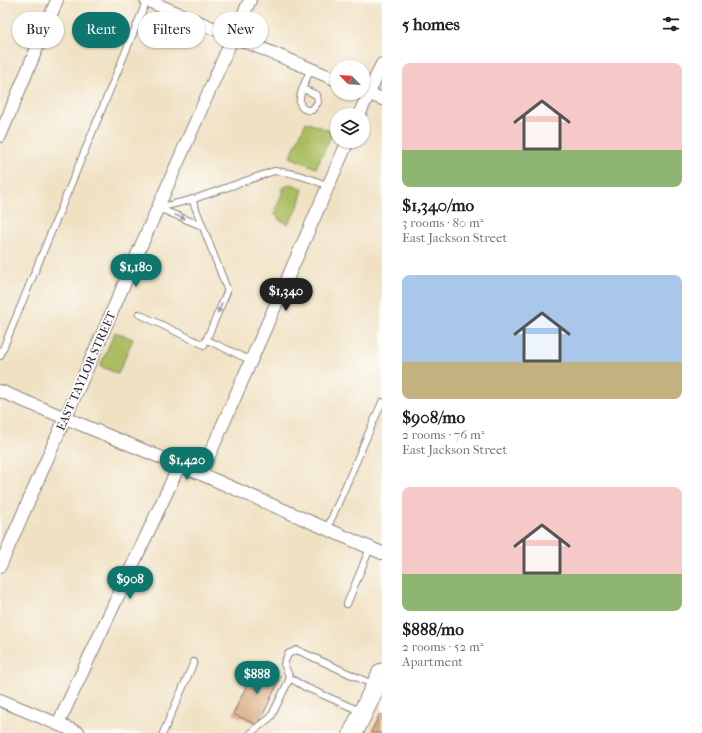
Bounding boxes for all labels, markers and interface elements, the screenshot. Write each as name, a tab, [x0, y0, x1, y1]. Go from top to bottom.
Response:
chip: Buy	[12, 12, 64, 48]
chip: Rent	[72, 12, 130, 48]
chip: Filters	[138, 12, 205, 48]
chip: New	[213, 12, 268, 48]
icon: filters	[660, 13, 682, 35]
text: 5 homes	[402, 14, 460, 34]
north arrow	[330, 60, 370, 100]
map controls	[330, 60, 370, 148]
icon: home	[506, 89, 578, 161]
button: layers	[330, 108, 370, 148]
text: $1,340/mo	[402, 195, 474, 215]
one-way arrow	[175, 215, 187, 221]
text: 3 rooms · 80 m²	[402, 215, 483, 230]
text: East Jackson Street	[402, 230, 507, 245]
pin: $1,180	[103, 254, 169, 288]
text: $1,180	[120, 259, 152, 274]
pin: $1,340	[253, 278, 319, 312]
text: $1,340	[269, 283, 303, 298]
icon: home	[506, 301, 578, 373]
one-way arrow	[217, 303, 223, 314]
street label: EAST TAYLOR STREET	[53, 308, 119, 433]
text: $908/mo	[402, 407, 465, 427]
text: 2 rooms · 76 m²	[402, 427, 484, 442]
text: East Jackson Street	[402, 442, 507, 457]
pin: $1,420	[154, 447, 220, 481]
text: $1,420	[169, 452, 205, 467]
icon: home	[506, 513, 578, 585]
pin: $908	[106, 566, 154, 600]
text: $908	[116, 571, 144, 586]
text: $888/mo	[402, 619, 464, 639]
text: 2 rooms · 52 m²	[402, 639, 483, 654]
text: Apartment	[402, 654, 463, 669]
pin: $888	[233, 661, 281, 695]
text: $888	[244, 666, 270, 681]

